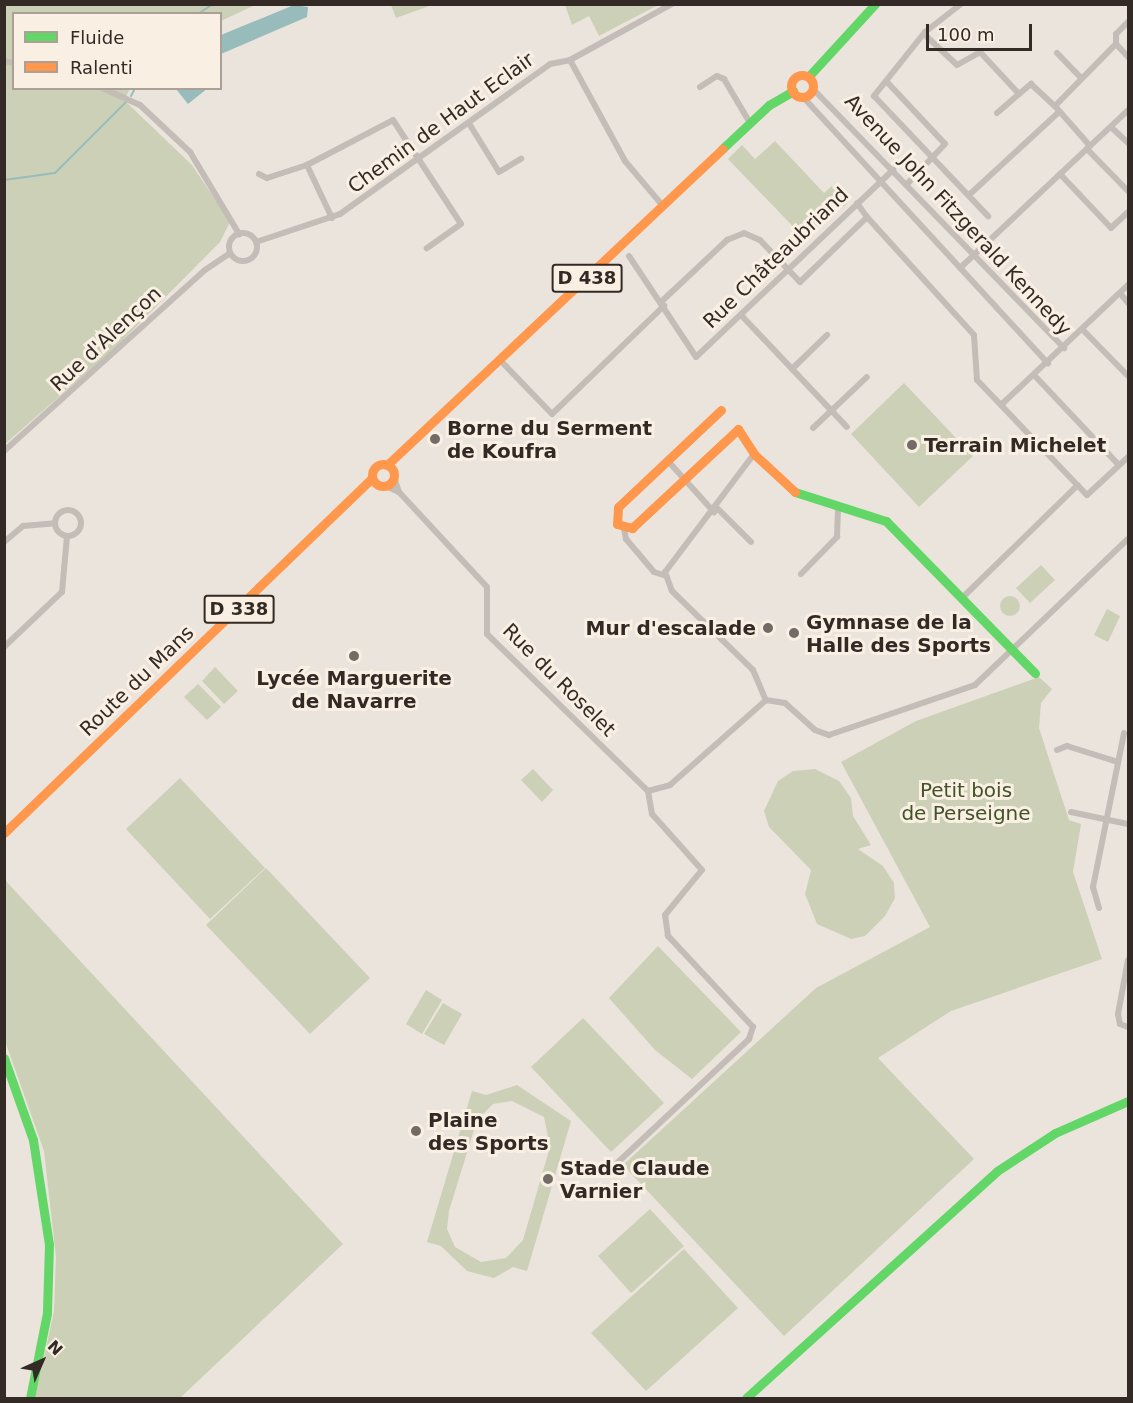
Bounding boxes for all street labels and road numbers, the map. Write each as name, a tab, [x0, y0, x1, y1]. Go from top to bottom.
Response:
street label: Chemin de Haut Eclair	[343, 48, 539, 198]
street label: Avenue John Fitzgerald Kennedy	[840, 89, 1076, 341]
street label: Rue Châteaubriand	[698, 183, 854, 333]
road number: D 438	[551, 263, 623, 293]
street label: Rue d'Alençon	[46, 282, 166, 396]
road number: D 338	[203, 594, 275, 624]
street label: Rue du Roselet	[498, 619, 620, 741]
street label: Route du Mans	[75, 621, 199, 741]

